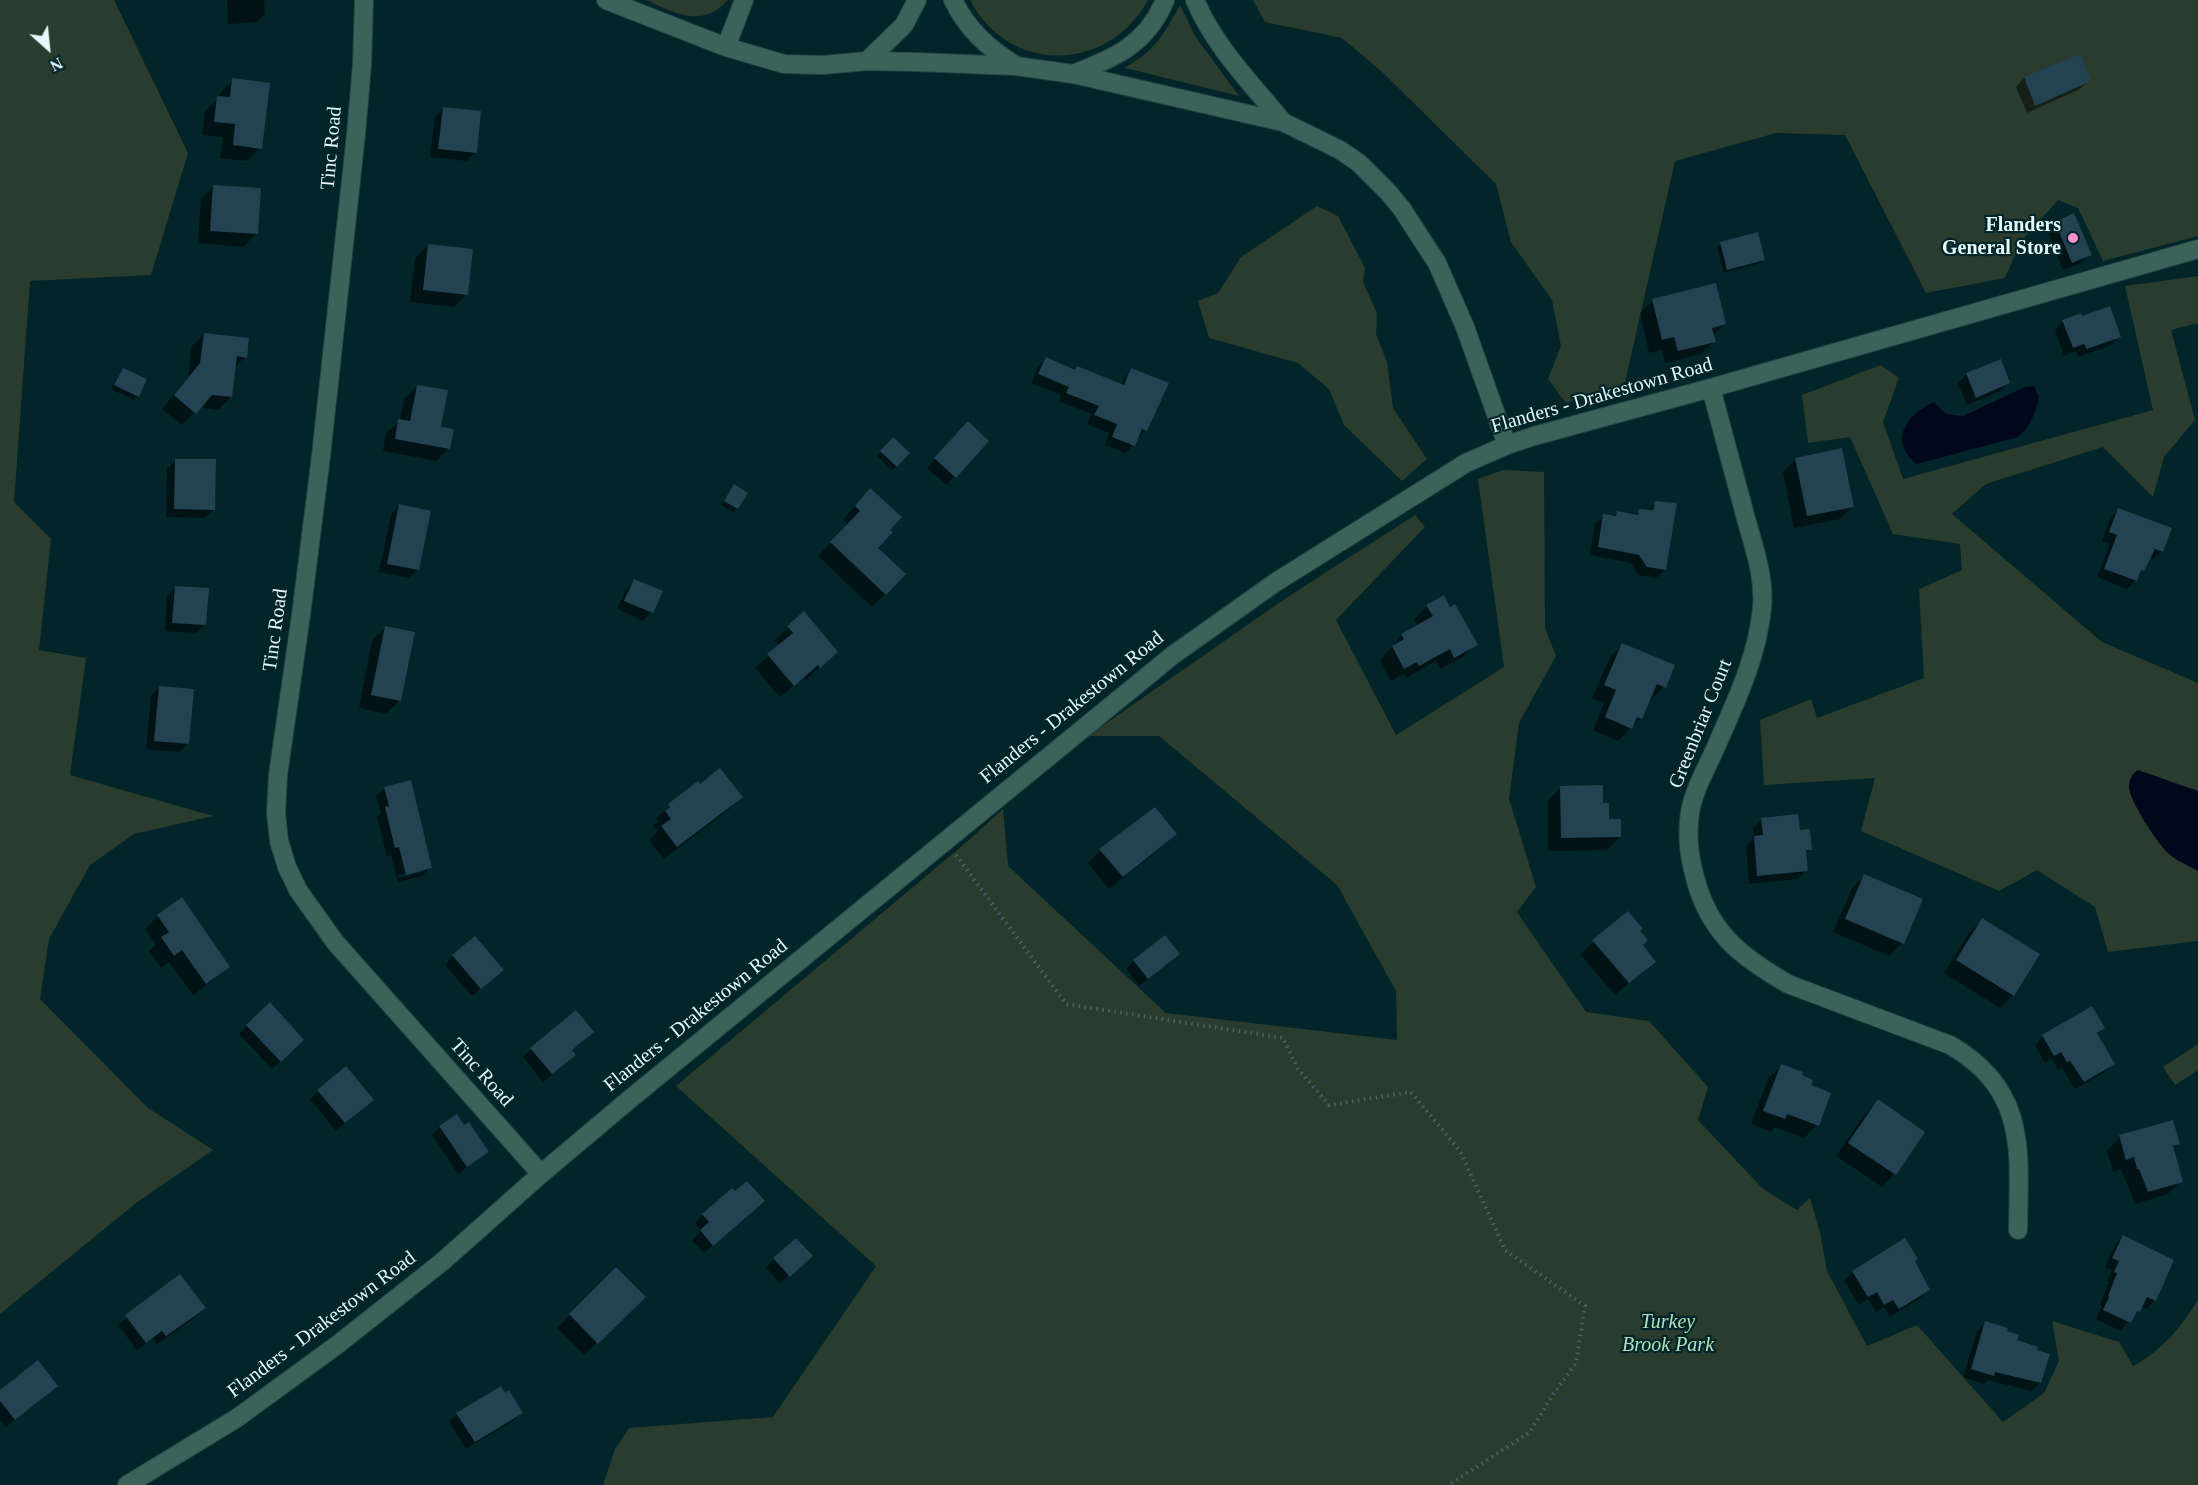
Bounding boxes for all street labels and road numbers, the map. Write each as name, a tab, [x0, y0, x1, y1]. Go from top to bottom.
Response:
street label: Tinc Road	[316, 106, 348, 190]
street label: Flanders - Drakestown Road	[1488, 353, 1716, 439]
street label: Tinc Road	[258, 587, 294, 673]
street label: Flanders - Drakestown Road	[975, 626, 1169, 790]
street label: Greenbriar Court	[1664, 656, 1738, 792]
street label: Flanders - Drakestown Road	[599, 934, 793, 1098]
street label: Tinc Road	[444, 1034, 518, 1112]
street label: Flanders - Drakestown Road	[223, 1246, 421, 1404]

